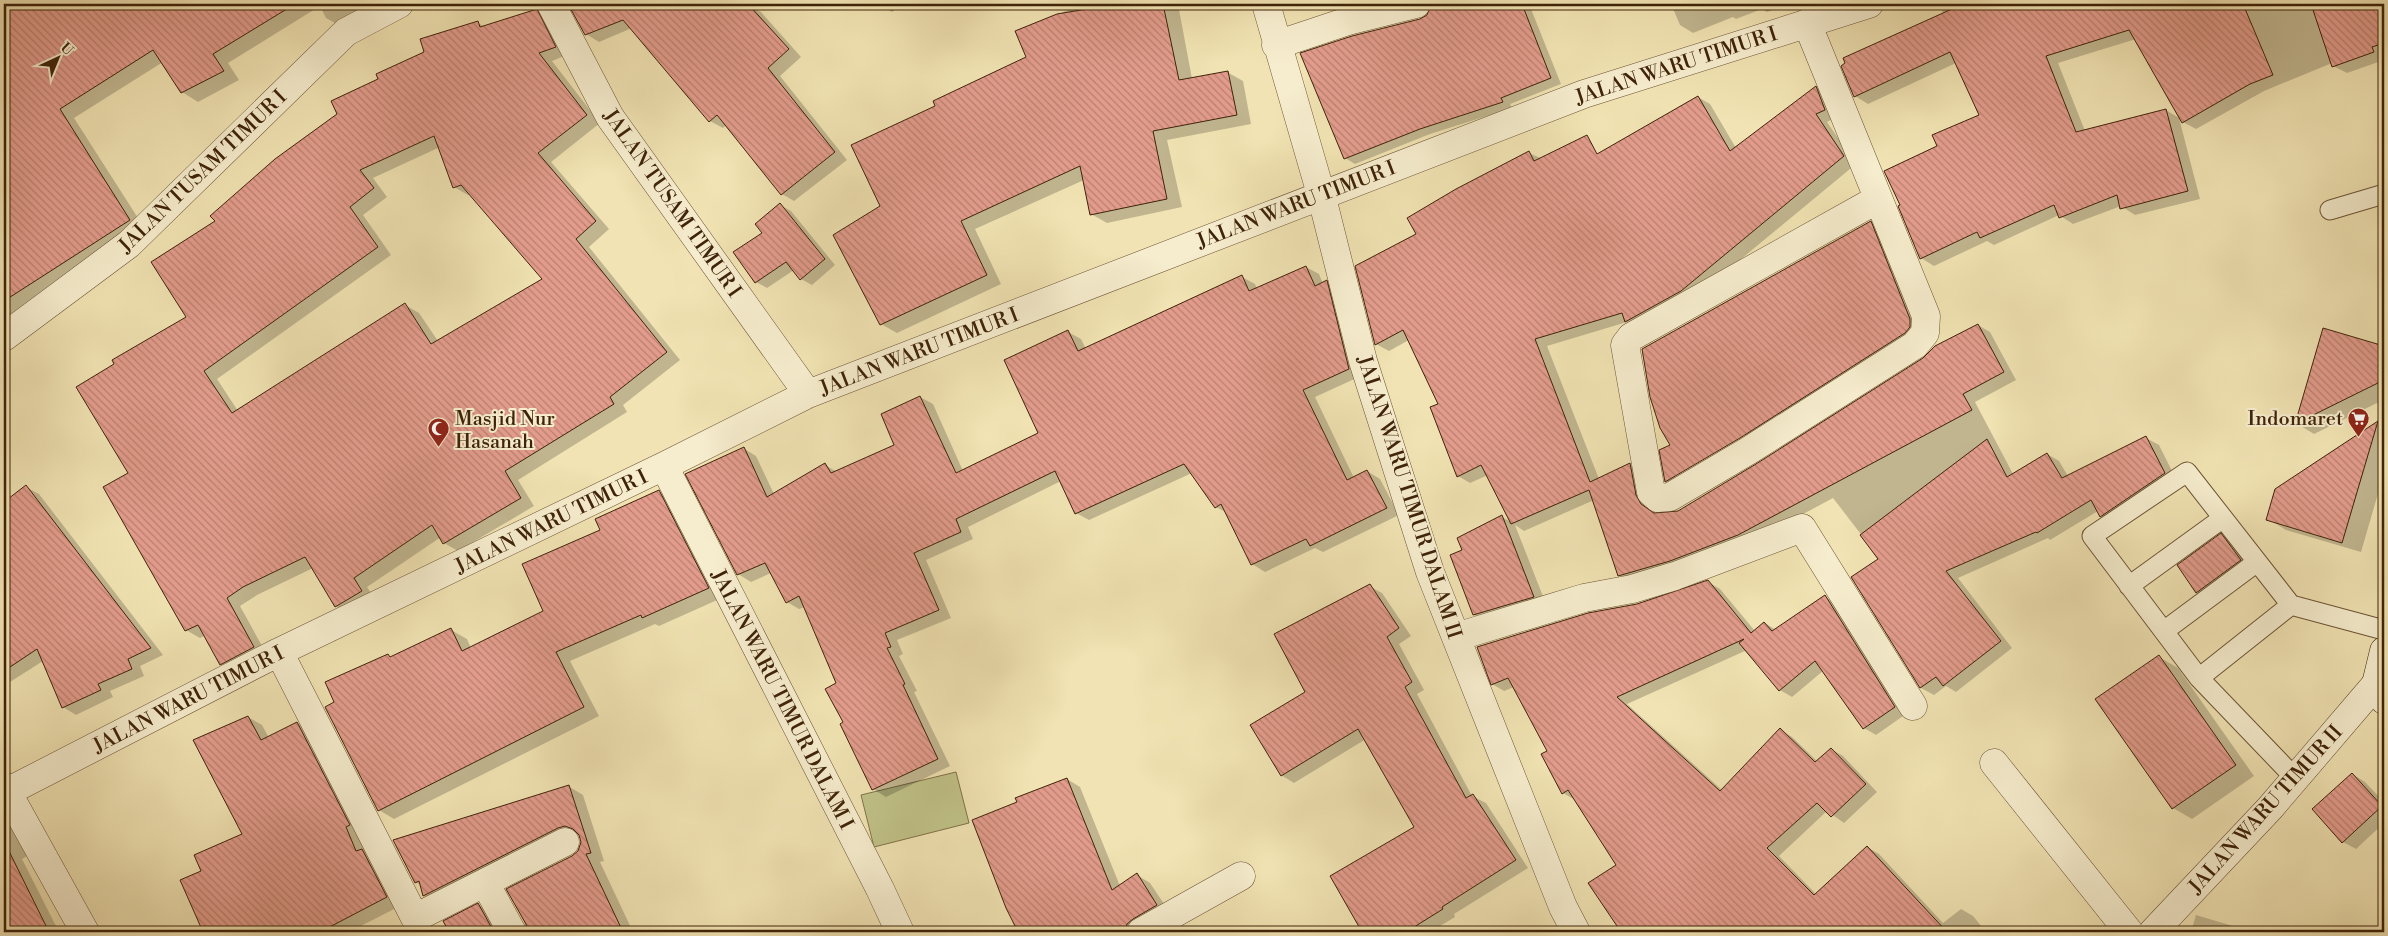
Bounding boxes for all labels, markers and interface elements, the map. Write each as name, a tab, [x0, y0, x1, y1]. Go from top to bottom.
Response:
street label: JALAN WARU TIMUR I	[1571, 22, 1781, 111]
north arrow	[32, 32, 82, 82]
text: U	[56, 39, 77, 60]
street label: JALAN TUSAM TIMUR I	[113, 85, 293, 259]
street label: JALAN TUSAM TIMUR I	[597, 104, 746, 303]
street label: JALAN WARU TIMUR I	[1193, 156, 1400, 255]
street label: JALAN WARU TIMUR I	[816, 303, 1023, 402]
street label: JALAN WARU TIMUR DALAM II	[1351, 352, 1466, 643]
supermarket icon: Indomaret	[2347, 406, 2371, 437]
place label: Masjid Nur Hasanah	[455, 407, 555, 455]
place label: Indomaret	[2248, 407, 2343, 432]
mosque icon: Masjid Nur Hasanah	[427, 417, 451, 448]
street label: JALAN WARU TIMUR I	[451, 465, 652, 580]
street label: JALAN WARU TIMUR DALAM I	[705, 565, 858, 834]
street label: JALAN WARU TIMUR I	[88, 641, 289, 760]
street label: JALAN WARU TIMUR II	[2183, 720, 2349, 900]

